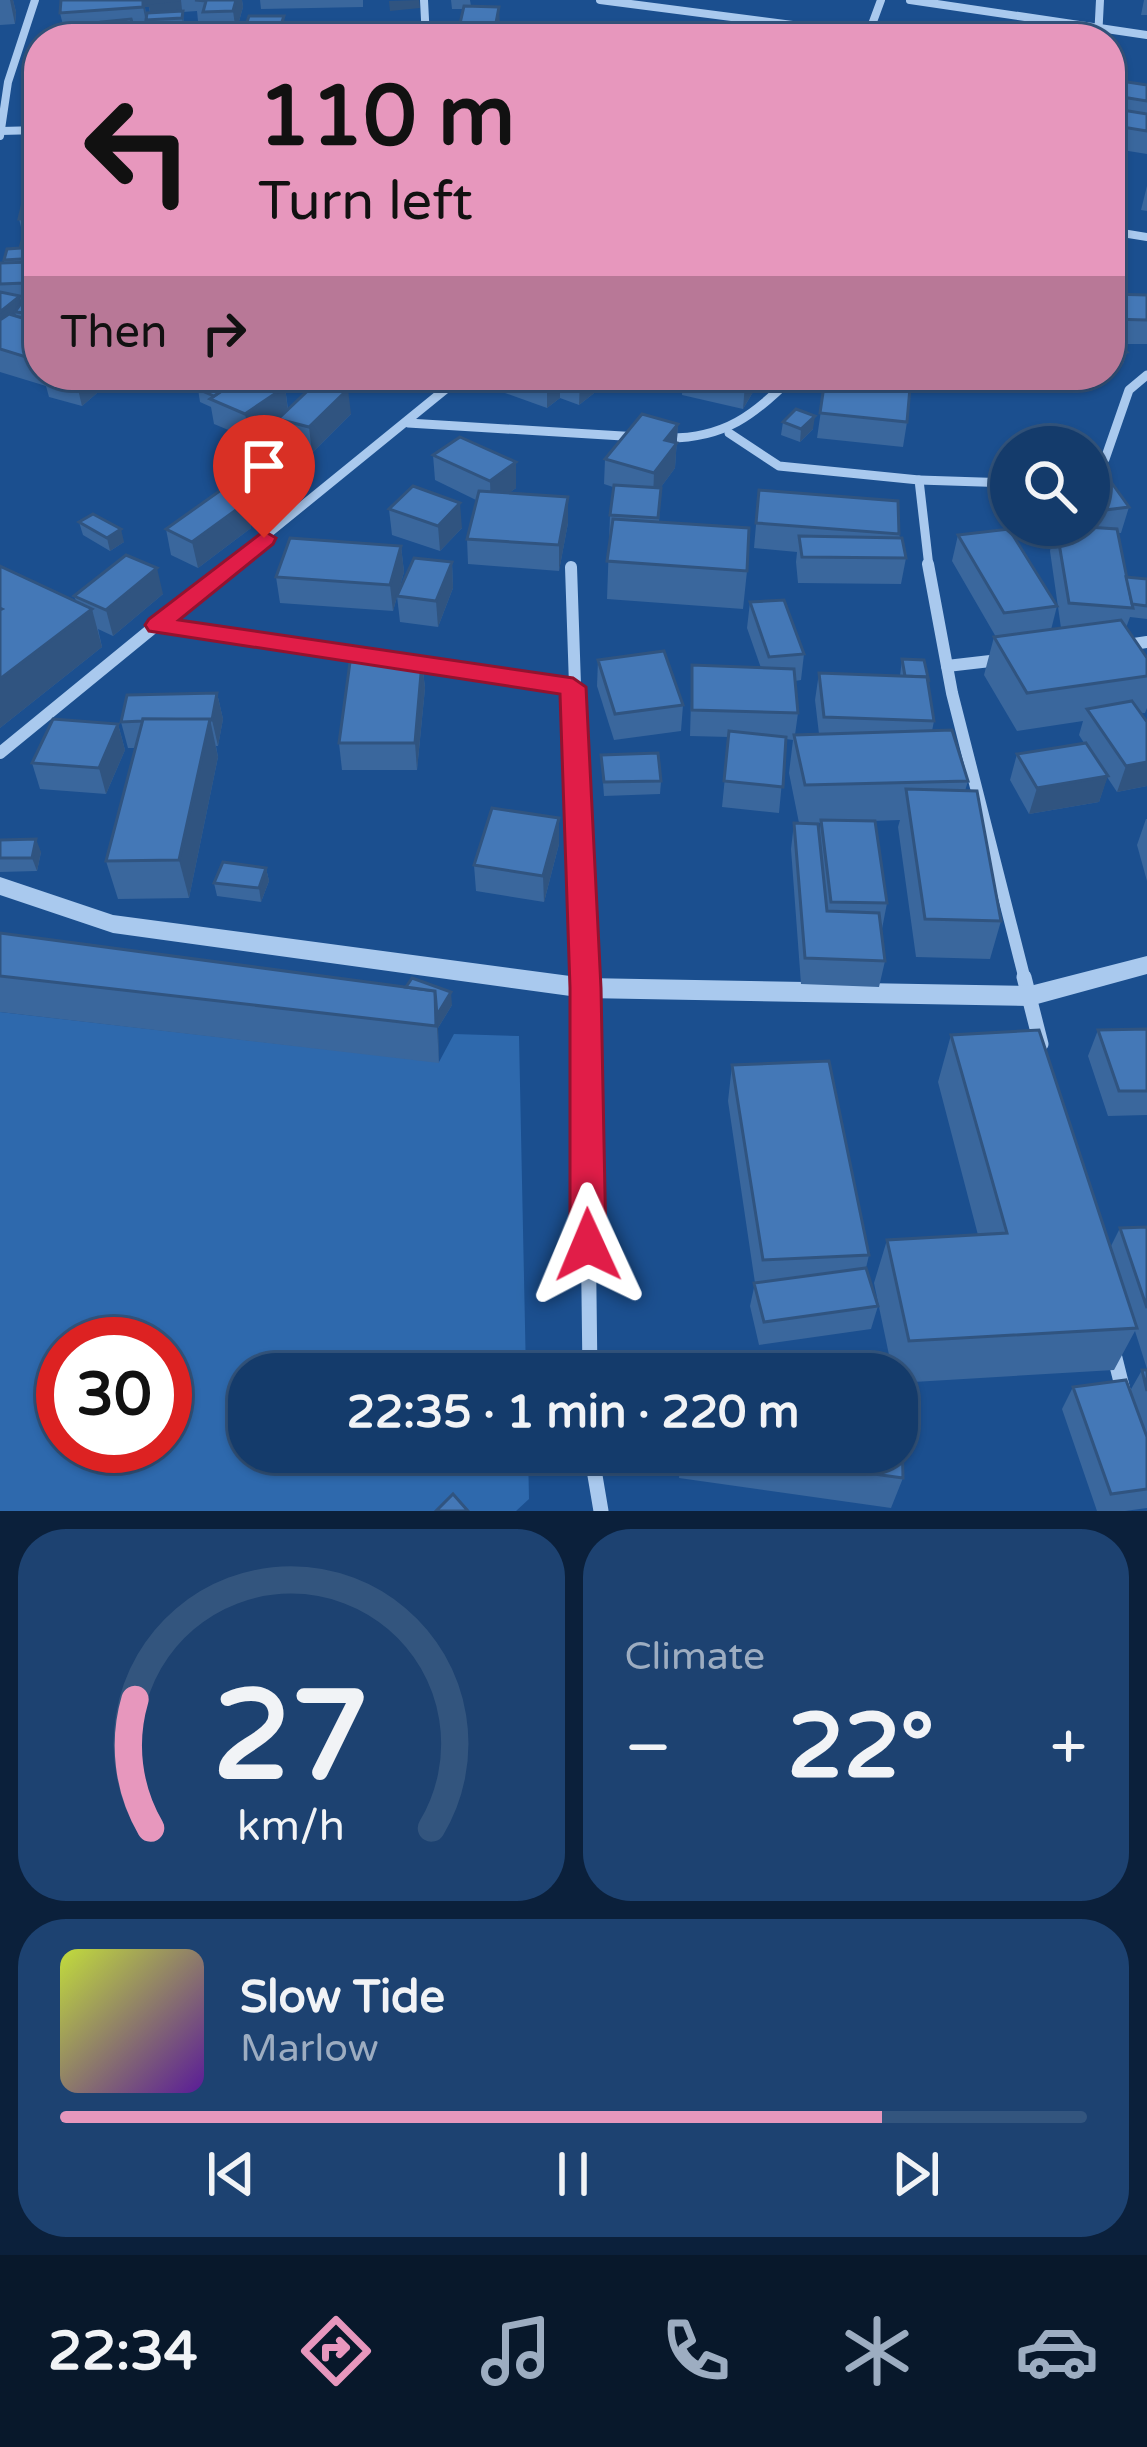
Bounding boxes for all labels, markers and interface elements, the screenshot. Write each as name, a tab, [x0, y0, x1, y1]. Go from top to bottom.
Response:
text: 110 m	[258, 67, 515, 168]
icon: left	[60, 72, 216, 228]
text: Turn left	[258, 169, 473, 234]
icon: right	[191, 300, 257, 366]
text: Then	[60, 306, 167, 360]
pin	[213, 415, 315, 538]
map controls	[990, 426, 1110, 546]
button: search	[990, 426, 1110, 546]
icon: arrive	[231, 433, 297, 499]
position arrow	[525, 1182, 651, 1308]
speed limit sign: 30	[36, 1317, 192, 1473]
text: 22:35 · 1 min · 220 m	[347, 1386, 799, 1440]
text: Climate	[625, 1633, 765, 1680]
text: 27	[213, 1662, 370, 1813]
text: 22°	[787, 1693, 934, 1802]
text: −	[625, 1708, 672, 1788]
text: +	[1050, 1708, 1087, 1788]
text: km/h	[237, 1801, 345, 1852]
text: Slow Tide	[240, 1971, 445, 2025]
text: Marlow	[240, 2025, 379, 2072]
icon: previous	[198, 2141, 264, 2207]
icon: pause	[540, 2141, 606, 2207]
icon: next	[883, 2141, 949, 2207]
icon: directions	[294, 2309, 378, 2393]
icon: music	[474, 2309, 558, 2393]
icon: phone	[654, 2309, 738, 2393]
icon: climate	[835, 2309, 919, 2393]
icon: car	[1015, 2309, 1099, 2393]
text: 22:34	[48, 2319, 198, 2384]

